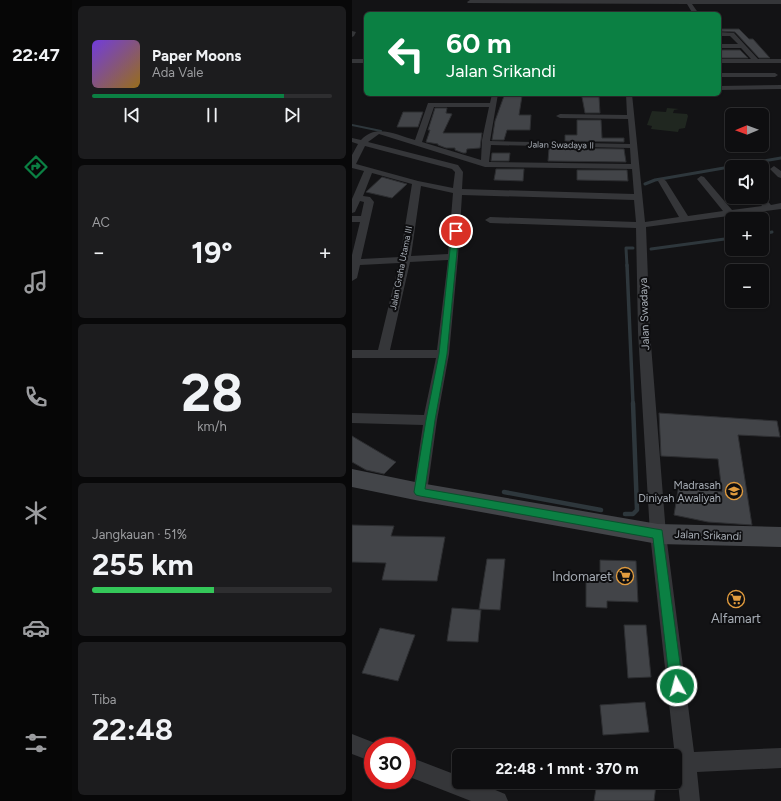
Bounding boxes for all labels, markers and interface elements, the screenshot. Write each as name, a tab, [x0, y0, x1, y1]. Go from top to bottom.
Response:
text: 60 m	[446, 26, 511, 60]
icon: left	[380, 28, 432, 80]
text: 22:47	[12, 44, 60, 66]
text: Paper Moons	[152, 47, 241, 65]
text: Jalan Srikandi	[446, 60, 556, 82]
text: Ada Vale	[152, 65, 203, 80]
icon: previous	[121, 104, 143, 126]
icon: pause	[201, 104, 223, 126]
icon: next	[281, 104, 303, 126]
north arrow	[725, 108, 769, 152]
map controls	[725, 108, 769, 308]
street label: Jalan Swadaya II	[528, 138, 594, 151]
icon: directions	[22, 153, 50, 181]
button: sound	[725, 160, 769, 204]
button: +	[725, 212, 769, 256]
pin	[439, 214, 473, 248]
text: AC	[92, 215, 110, 230]
icon: arrive	[445, 220, 467, 242]
street label: Jalan Graha Utama III	[387, 225, 414, 311]
text: 19°	[191, 234, 233, 271]
text: −	[92, 239, 106, 266]
text: +	[318, 239, 332, 266]
button: −	[725, 264, 769, 308]
icon: music	[22, 268, 50, 296]
street label: Jalan Swadaya	[637, 278, 652, 350]
text: 28	[181, 362, 243, 424]
icon: phone	[22, 383, 50, 411]
text: km/h	[197, 419, 227, 434]
place label: Madrasah Diniyah Awaliyah	[638, 479, 721, 505]
school or university icon: Madrasah Diniyah Awaliyah	[724, 481, 744, 501]
icon: climate	[22, 499, 50, 527]
text: Jangkauan · 51%	[92, 527, 187, 542]
street label: Jalan Srikandi	[674, 528, 742, 543]
text: 255 km	[92, 546, 194, 583]
supermarket icon: Indomaret	[615, 566, 635, 586]
place label: Indomaret	[552, 569, 612, 584]
supermarket icon: Alfamart	[726, 589, 746, 609]
place label: Alfamart	[711, 611, 761, 626]
icon: car	[22, 614, 50, 642]
position arrow	[656, 665, 698, 707]
text: Tiba	[92, 692, 116, 707]
text: 22:48	[92, 711, 173, 748]
icon: filters	[22, 729, 50, 757]
speed limit sign: 30	[364, 737, 416, 789]
text: 22:48 · 1 mnt · 370 m	[495, 760, 639, 778]

